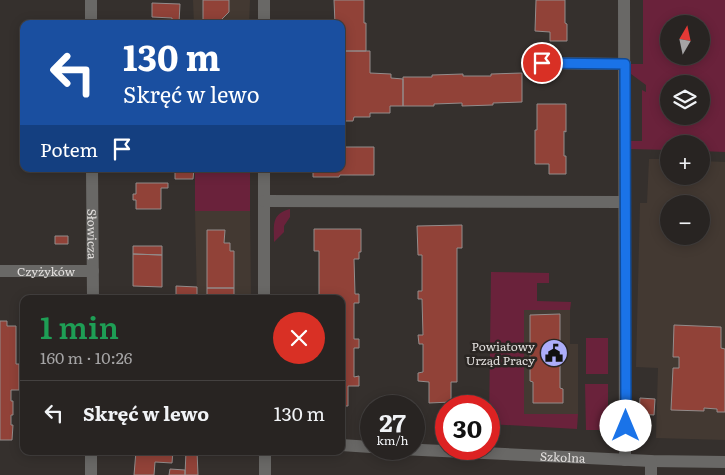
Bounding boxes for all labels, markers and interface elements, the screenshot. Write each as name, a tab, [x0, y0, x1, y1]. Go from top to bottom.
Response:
north arrow	[660, 15, 710, 65]
map controls	[660, 15, 710, 245]
text: 130 m	[123, 30, 220, 82]
icon: left	[40, 40, 105, 105]
pin	[521, 42, 563, 84]
icon: arrive	[528, 49, 556, 77]
button: layers	[660, 75, 710, 125]
text: Skręć w lewo	[123, 77, 260, 110]
text: Potem	[40, 135, 98, 163]
icon: arrive	[108, 135, 136, 163]
button: +	[660, 135, 710, 185]
button: −	[660, 195, 710, 245]
street label: Słowicza	[83, 209, 102, 260]
street label: Czyżyków	[17, 262, 76, 280]
text: 1 min	[40, 304, 119, 348]
button: close	[273, 312, 325, 364]
place label: Powiatowy Urząd Pracy	[466, 337, 535, 369]
public building icon: Powiatowy Urząd Pracy	[539, 338, 569, 368]
text: 160 m · 10:26	[40, 345, 132, 369]
speed limit sign: 30	[435, 395, 500, 460]
icon: left	[40, 399, 68, 427]
text: Skręć w lewo	[83, 399, 209, 427]
text: 130 m	[274, 399, 325, 427]
position arrow	[599, 399, 651, 451]
text: 27	[379, 403, 406, 440]
text: km/h	[377, 431, 408, 449]
street label: Szkolna	[540, 447, 586, 467]

